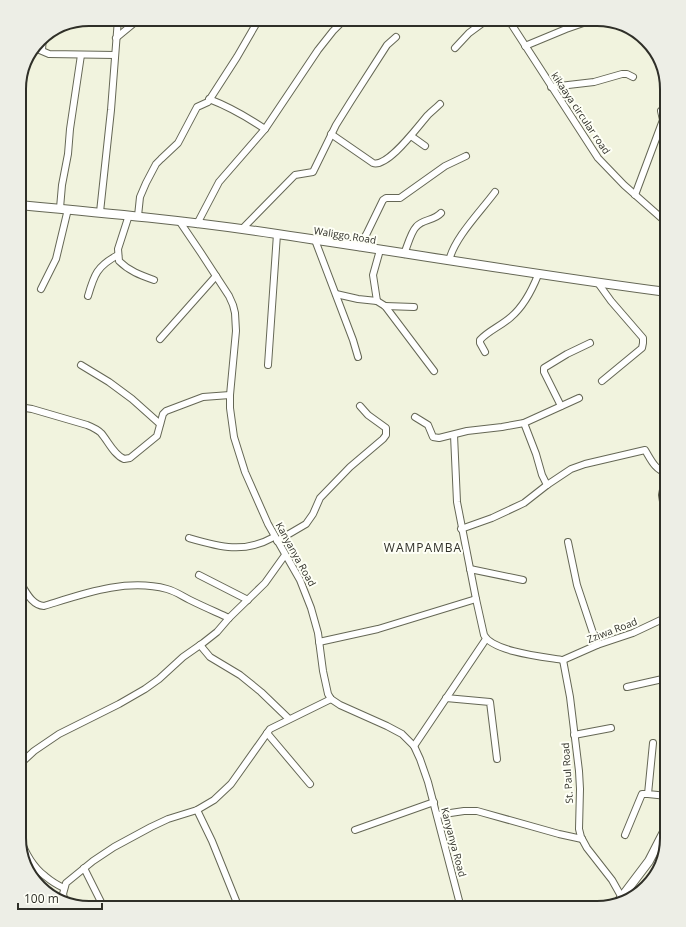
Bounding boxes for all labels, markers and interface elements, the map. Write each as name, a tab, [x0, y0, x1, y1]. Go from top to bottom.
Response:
street label: kikaaya circular road	[548, 69, 614, 157]
street label: Waliggo Road	[313, 223, 377, 247]
street label: Kanyanya Road	[273, 519, 319, 589]
district label: WAMPAMBA	[384, 539, 462, 556]
street label: Zziwa Road	[585, 614, 639, 646]
street label: St. Paul Road	[558, 742, 576, 804]
street label: Kanyanya Road	[438, 806, 470, 878]
scale bar	[18, 885, 102, 911]
text: 100 m	[24, 890, 59, 907]

